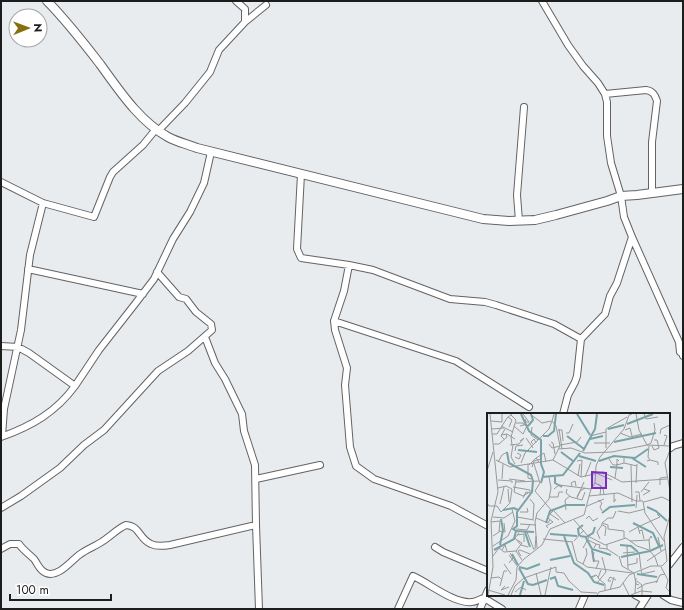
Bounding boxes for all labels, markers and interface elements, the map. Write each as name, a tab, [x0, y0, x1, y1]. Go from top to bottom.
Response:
north arrow	[8, 8, 48, 48]
text: N	[30, 23, 46, 32]
inset map	[487, 413, 670, 596]
scale bar	[10, 576, 111, 602]
text: 100 m	[16, 581, 49, 599]

